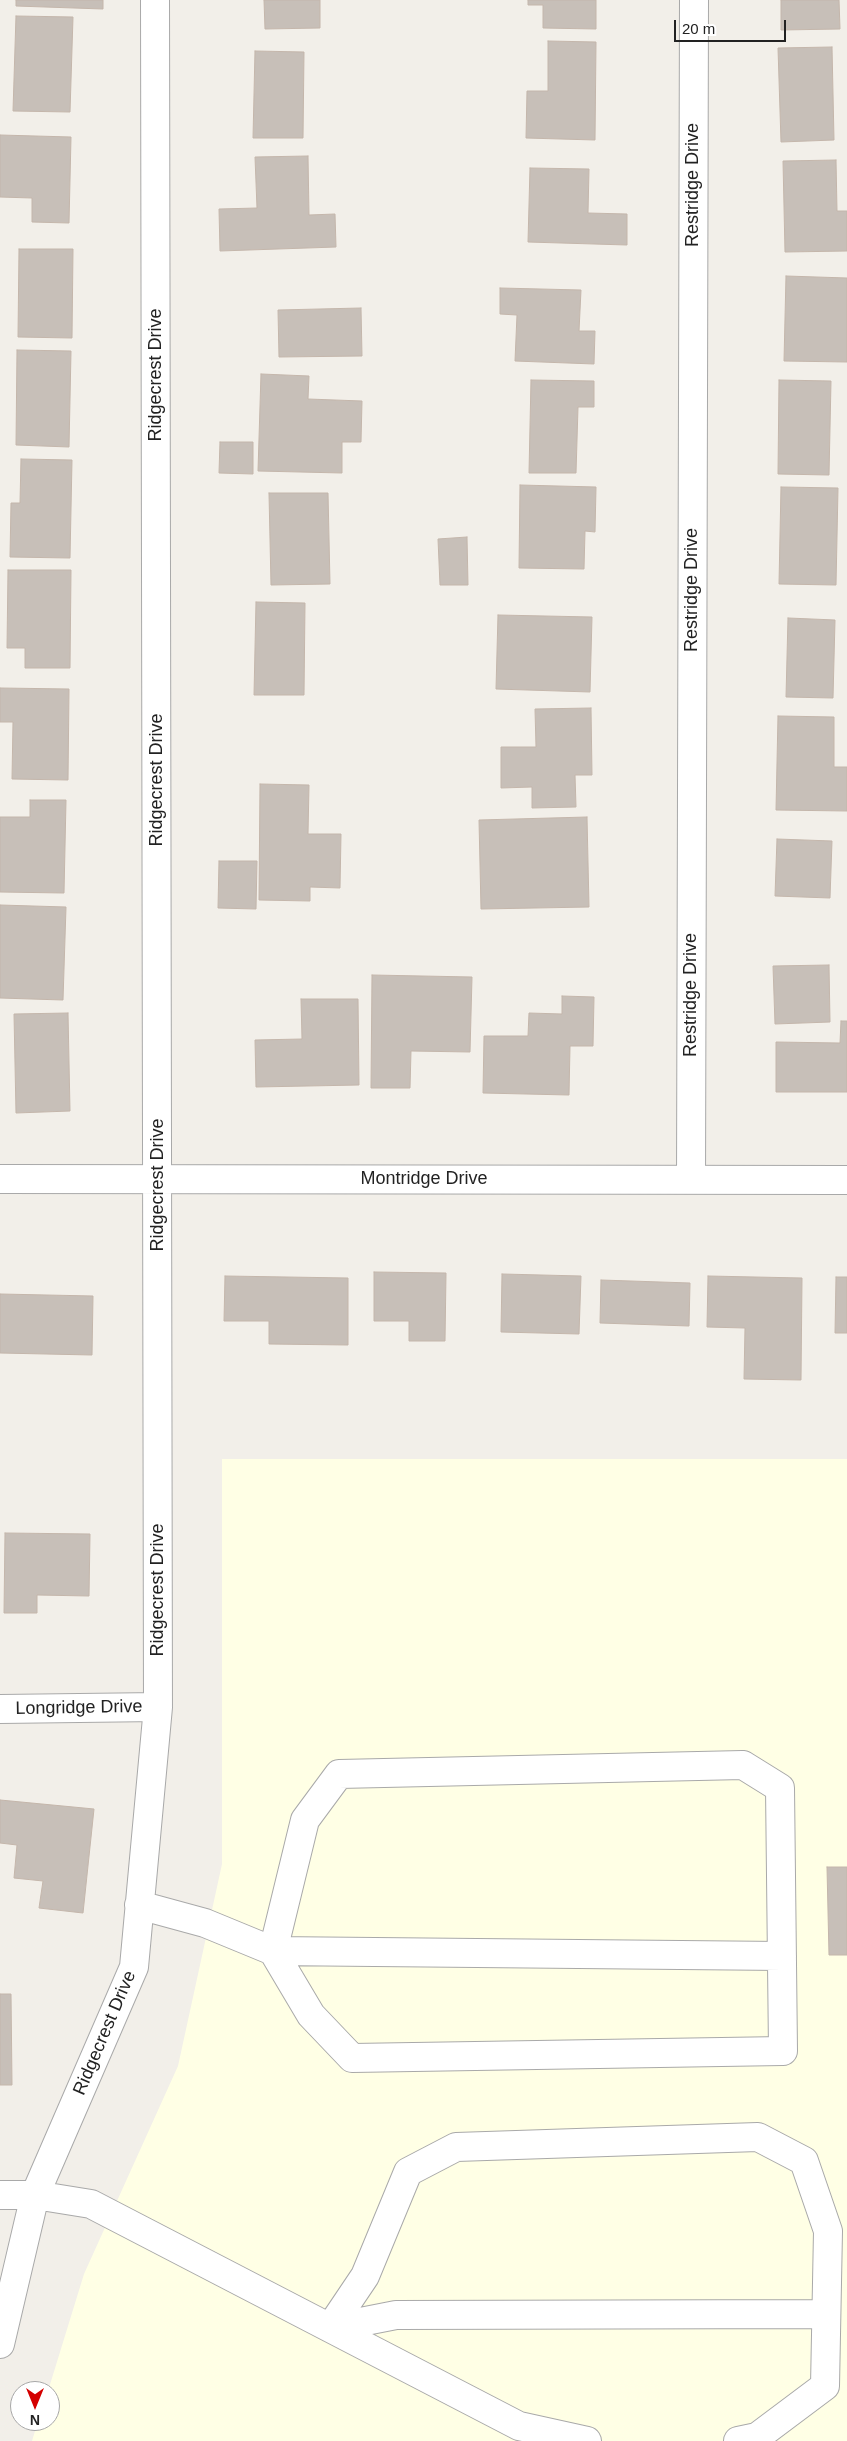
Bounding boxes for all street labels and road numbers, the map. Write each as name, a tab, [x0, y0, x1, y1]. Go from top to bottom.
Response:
street label: Restridge Drive	[682, 123, 704, 247]
street label: Ridgecrest Drive	[145, 308, 167, 442]
street label: Restridge Drive	[681, 528, 703, 652]
street label: Ridgecrest Drive	[146, 713, 168, 847]
street label: Restridge Drive	[680, 933, 702, 1057]
street label: Ridgecrest Drive	[147, 1118, 169, 1252]
street label: Montridge Drive	[360, 1168, 488, 1190]
street label: Ridgecrest Drive	[147, 1523, 169, 1657]
street label: Longridge Drive	[15, 1696, 143, 1720]
street label: Ridgecrest Drive	[69, 1968, 141, 2098]

